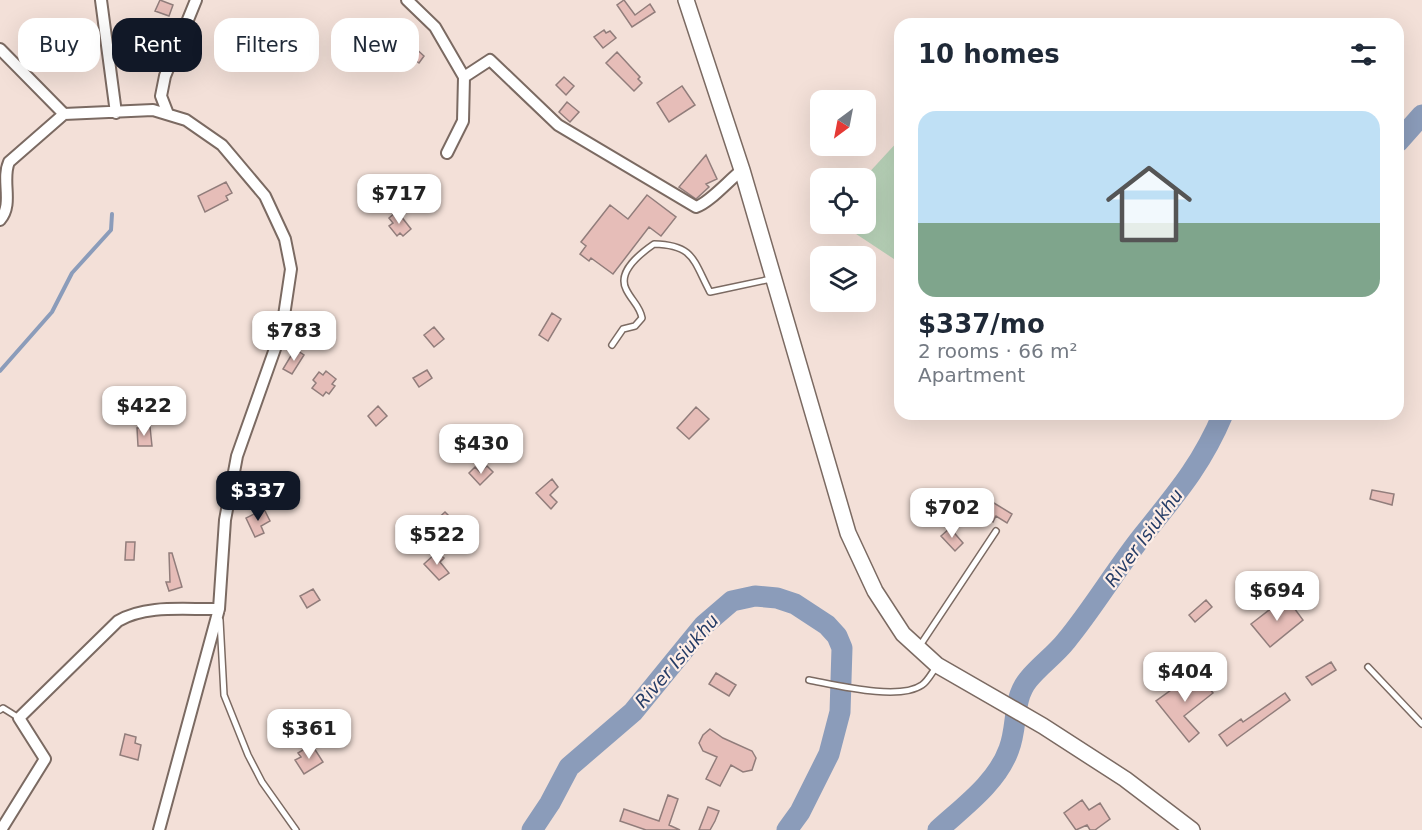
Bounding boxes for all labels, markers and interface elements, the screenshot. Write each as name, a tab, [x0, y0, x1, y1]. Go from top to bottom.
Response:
chip: Buy	[18, 18, 100, 72]
chip: Rent	[112, 18, 202, 72]
chip: Filters	[214, 18, 319, 72]
chip: New	[331, 18, 419, 72]
icon: filters	[1347, 38, 1380, 71]
text: 10 homes	[918, 39, 1060, 69]
north arrow	[810, 90, 876, 156]
map controls	[810, 90, 876, 312]
icon: home	[1095, 150, 1203, 258]
button: locate	[810, 168, 876, 234]
pin: $717	[363, 174, 435, 225]
text: $717	[371, 181, 427, 205]
button: layers	[810, 246, 876, 312]
text: $337/mo	[918, 309, 1045, 339]
pin: $783	[258, 311, 330, 362]
text: $783	[266, 318, 322, 342]
text: 2 rooms · 66 m²	[918, 339, 1078, 363]
text: Apartment	[918, 363, 1025, 387]
pin: $422	[108, 386, 180, 437]
text: $422	[116, 393, 172, 417]
pin: $430	[445, 424, 517, 475]
text: $430	[453, 431, 509, 455]
pin: $337	[222, 471, 294, 522]
text: $337	[230, 478, 286, 502]
water label: River Isiukhu	[1100, 485, 1187, 591]
pin: $702	[916, 488, 988, 539]
text: $702	[924, 495, 980, 519]
pin: $522	[401, 515, 473, 566]
text: $522	[409, 522, 465, 546]
pin: $694	[1241, 571, 1313, 622]
text: $694	[1249, 578, 1305, 602]
water label: River Isiukhu	[630, 610, 723, 712]
pin: $404	[1149, 652, 1221, 703]
text: $404	[1157, 659, 1213, 683]
pin: $361	[273, 709, 345, 760]
text: $361	[281, 716, 337, 740]

